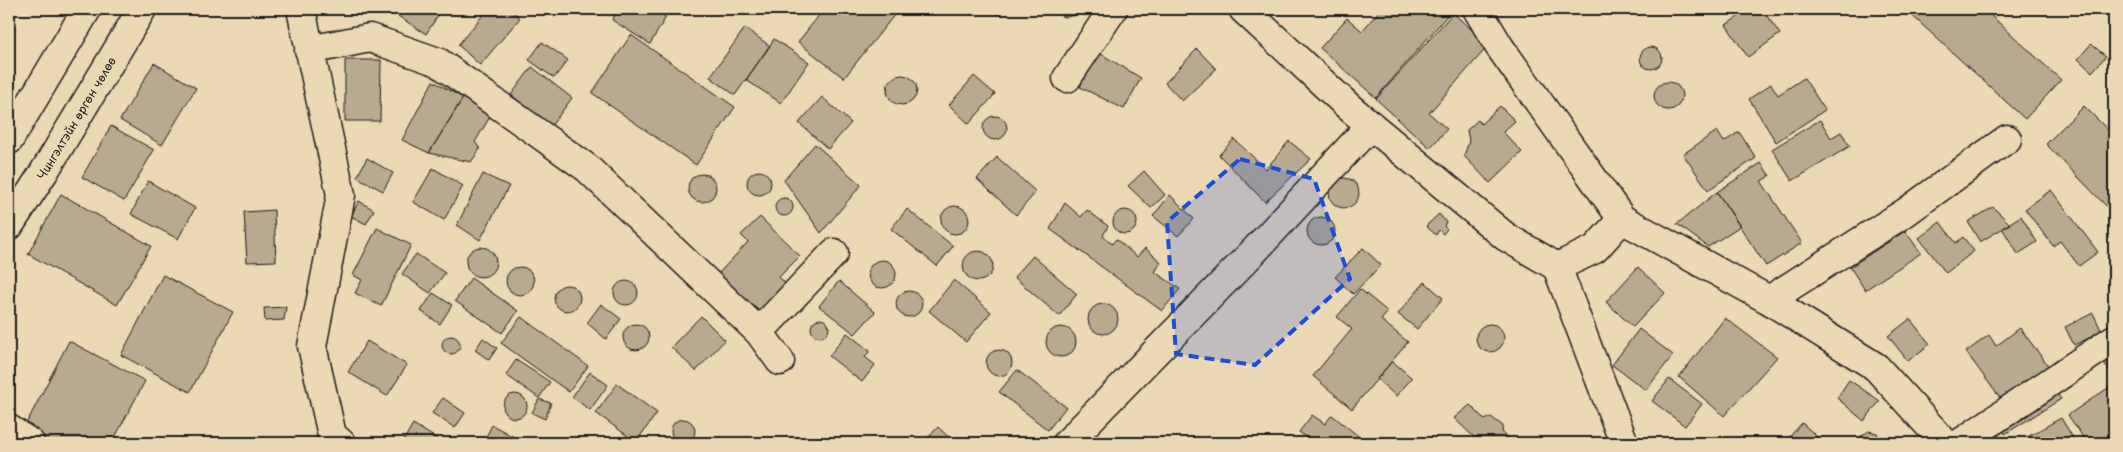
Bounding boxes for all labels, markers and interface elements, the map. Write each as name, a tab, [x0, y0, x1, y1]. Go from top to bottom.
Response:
street label: Чингэлтэйн өргөн чөлөө	[32, 53, 120, 183]

